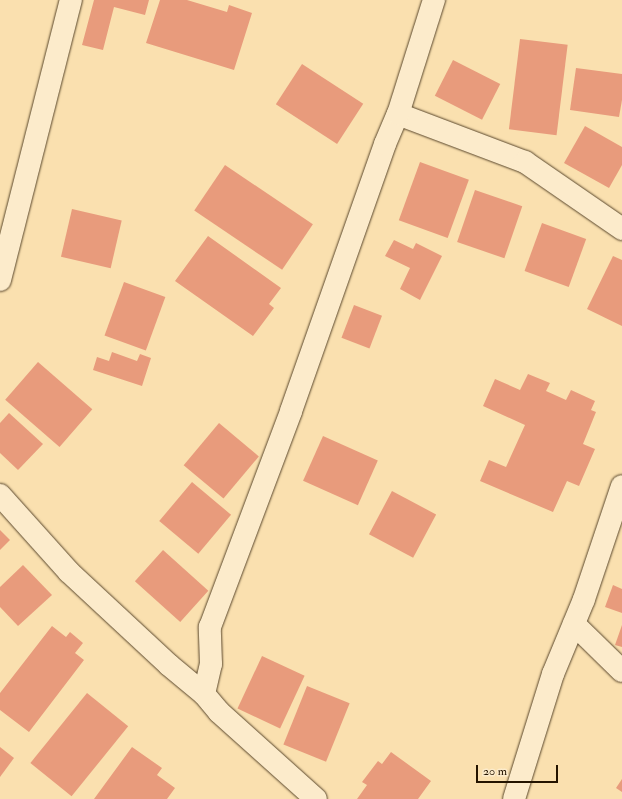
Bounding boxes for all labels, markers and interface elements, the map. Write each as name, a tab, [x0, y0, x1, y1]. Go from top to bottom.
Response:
scale bar	[478, 757, 560, 783]
text: 20 m	[483, 764, 507, 779]

